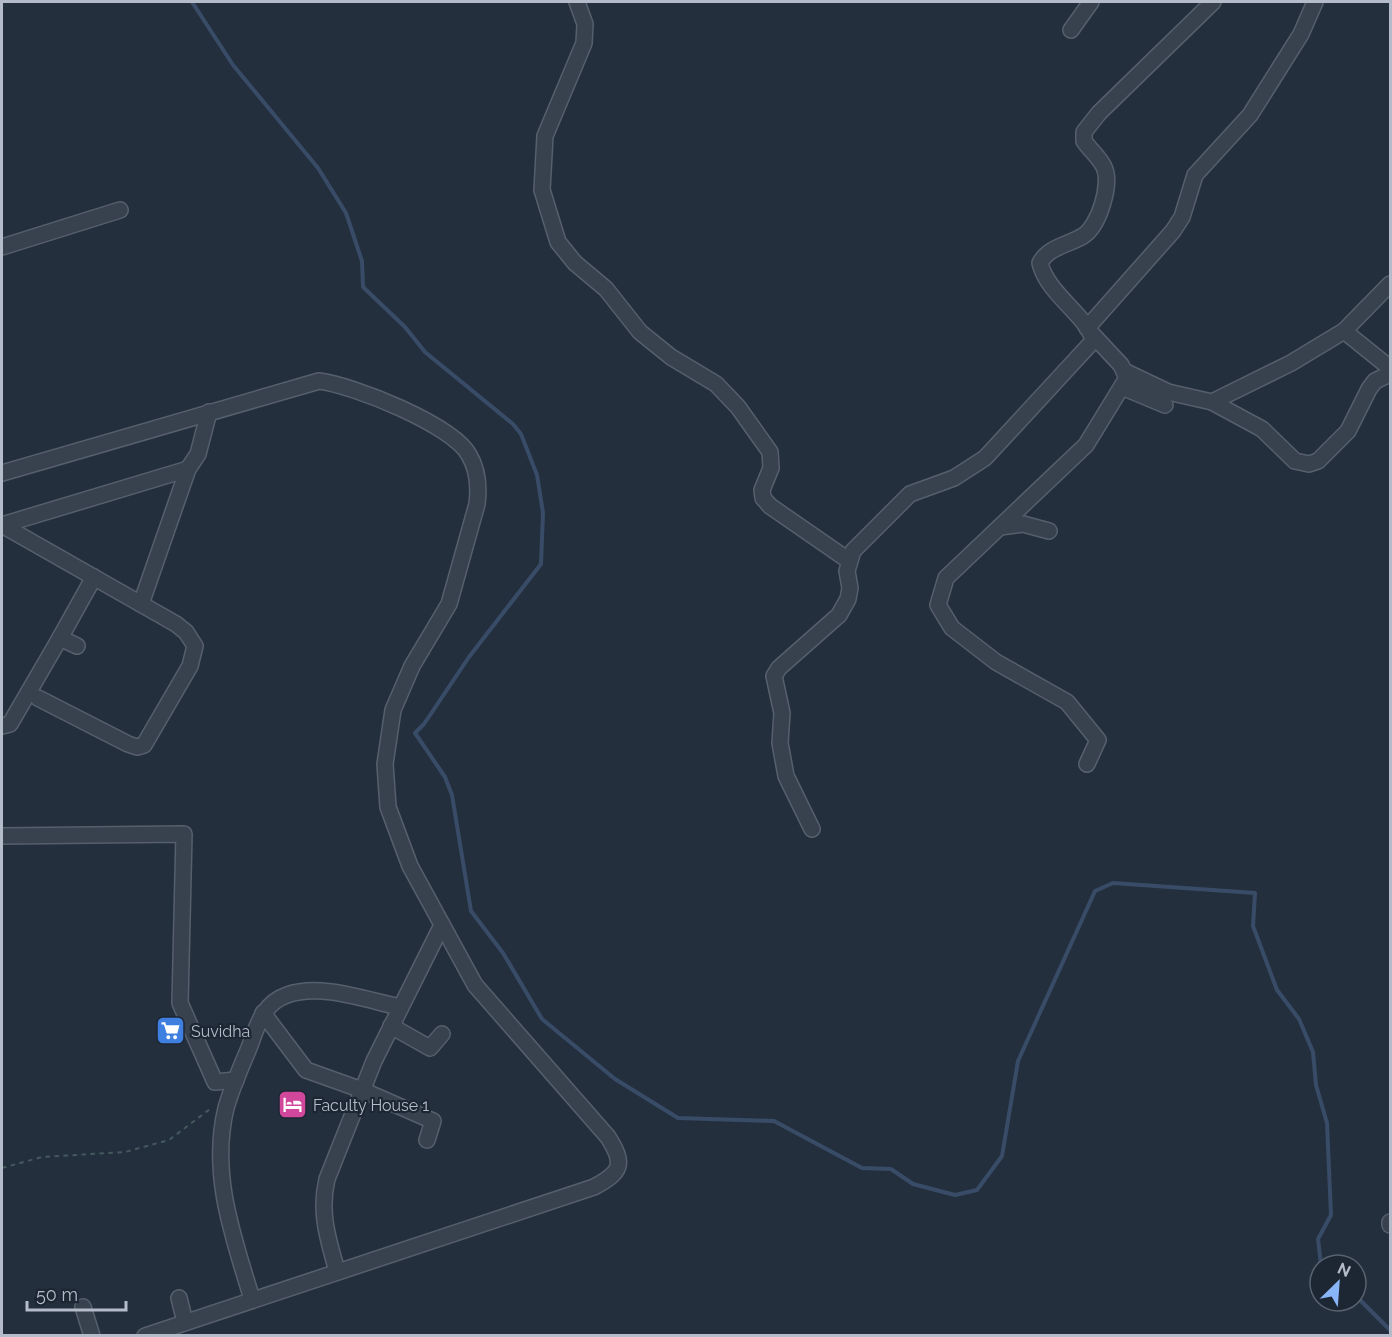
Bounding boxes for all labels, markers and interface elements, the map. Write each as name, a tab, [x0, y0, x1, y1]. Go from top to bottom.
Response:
supermarket icon: Suvidha	[154, 1015, 186, 1047]
place label: Suvidha	[191, 1022, 250, 1041]
hotel icon: Faculty House 1	[276, 1089, 308, 1121]
place label: Faculty House 1	[313, 1096, 429, 1115]
north arrow	[1308, 1253, 1368, 1313]
text: N	[1335, 1259, 1354, 1281]
scale bar	[27, 1274, 126, 1312]
text: 50 m	[36, 1284, 78, 1305]

